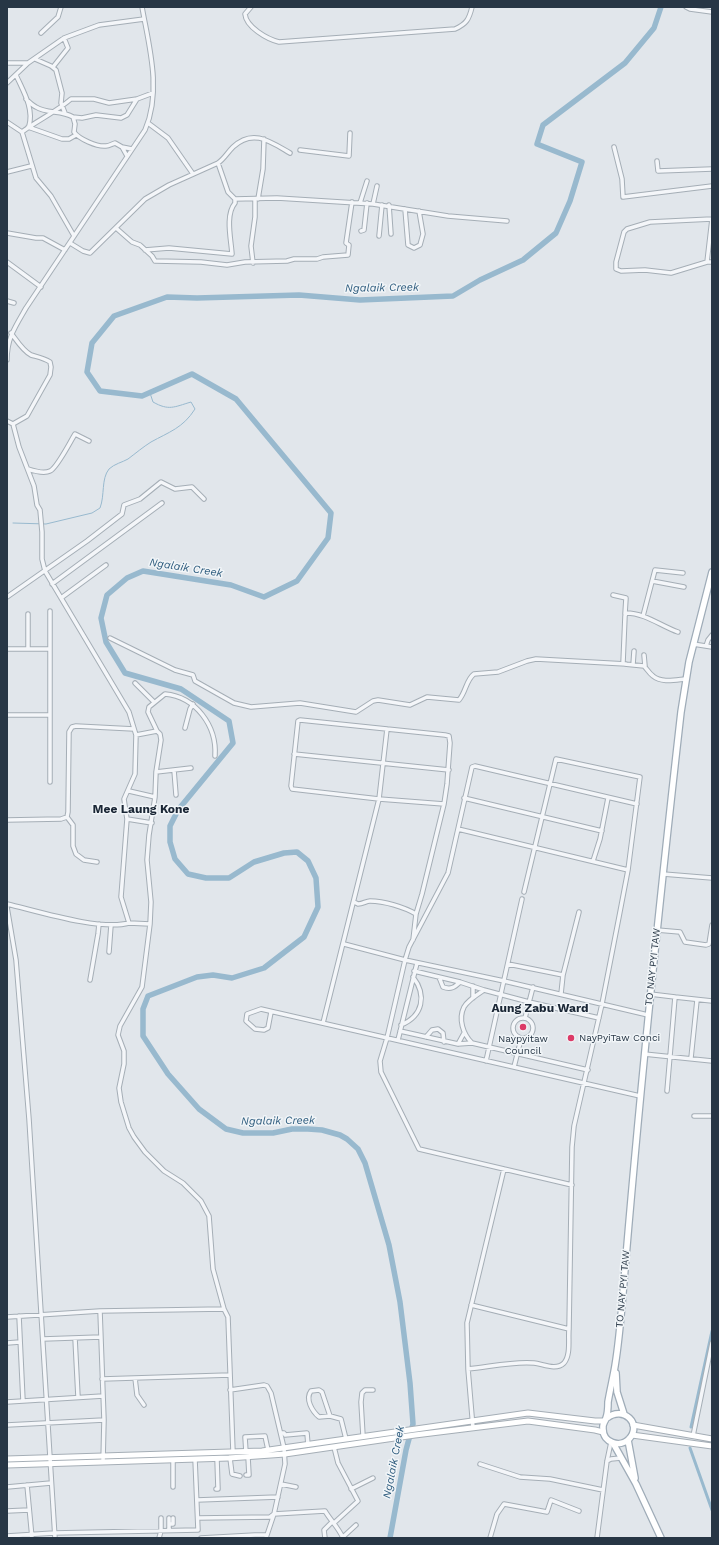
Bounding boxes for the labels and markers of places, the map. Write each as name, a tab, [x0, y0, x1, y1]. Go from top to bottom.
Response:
marker: Naypyitaw Council	[518, 1022, 528, 1032]
place label: NayPyiTaw Conci	[579, 1032, 660, 1044]
place label: Naypyitaw Council	[498, 1033, 548, 1056]
marker: NayPyiTaw Conci	[566, 1033, 576, 1043]

